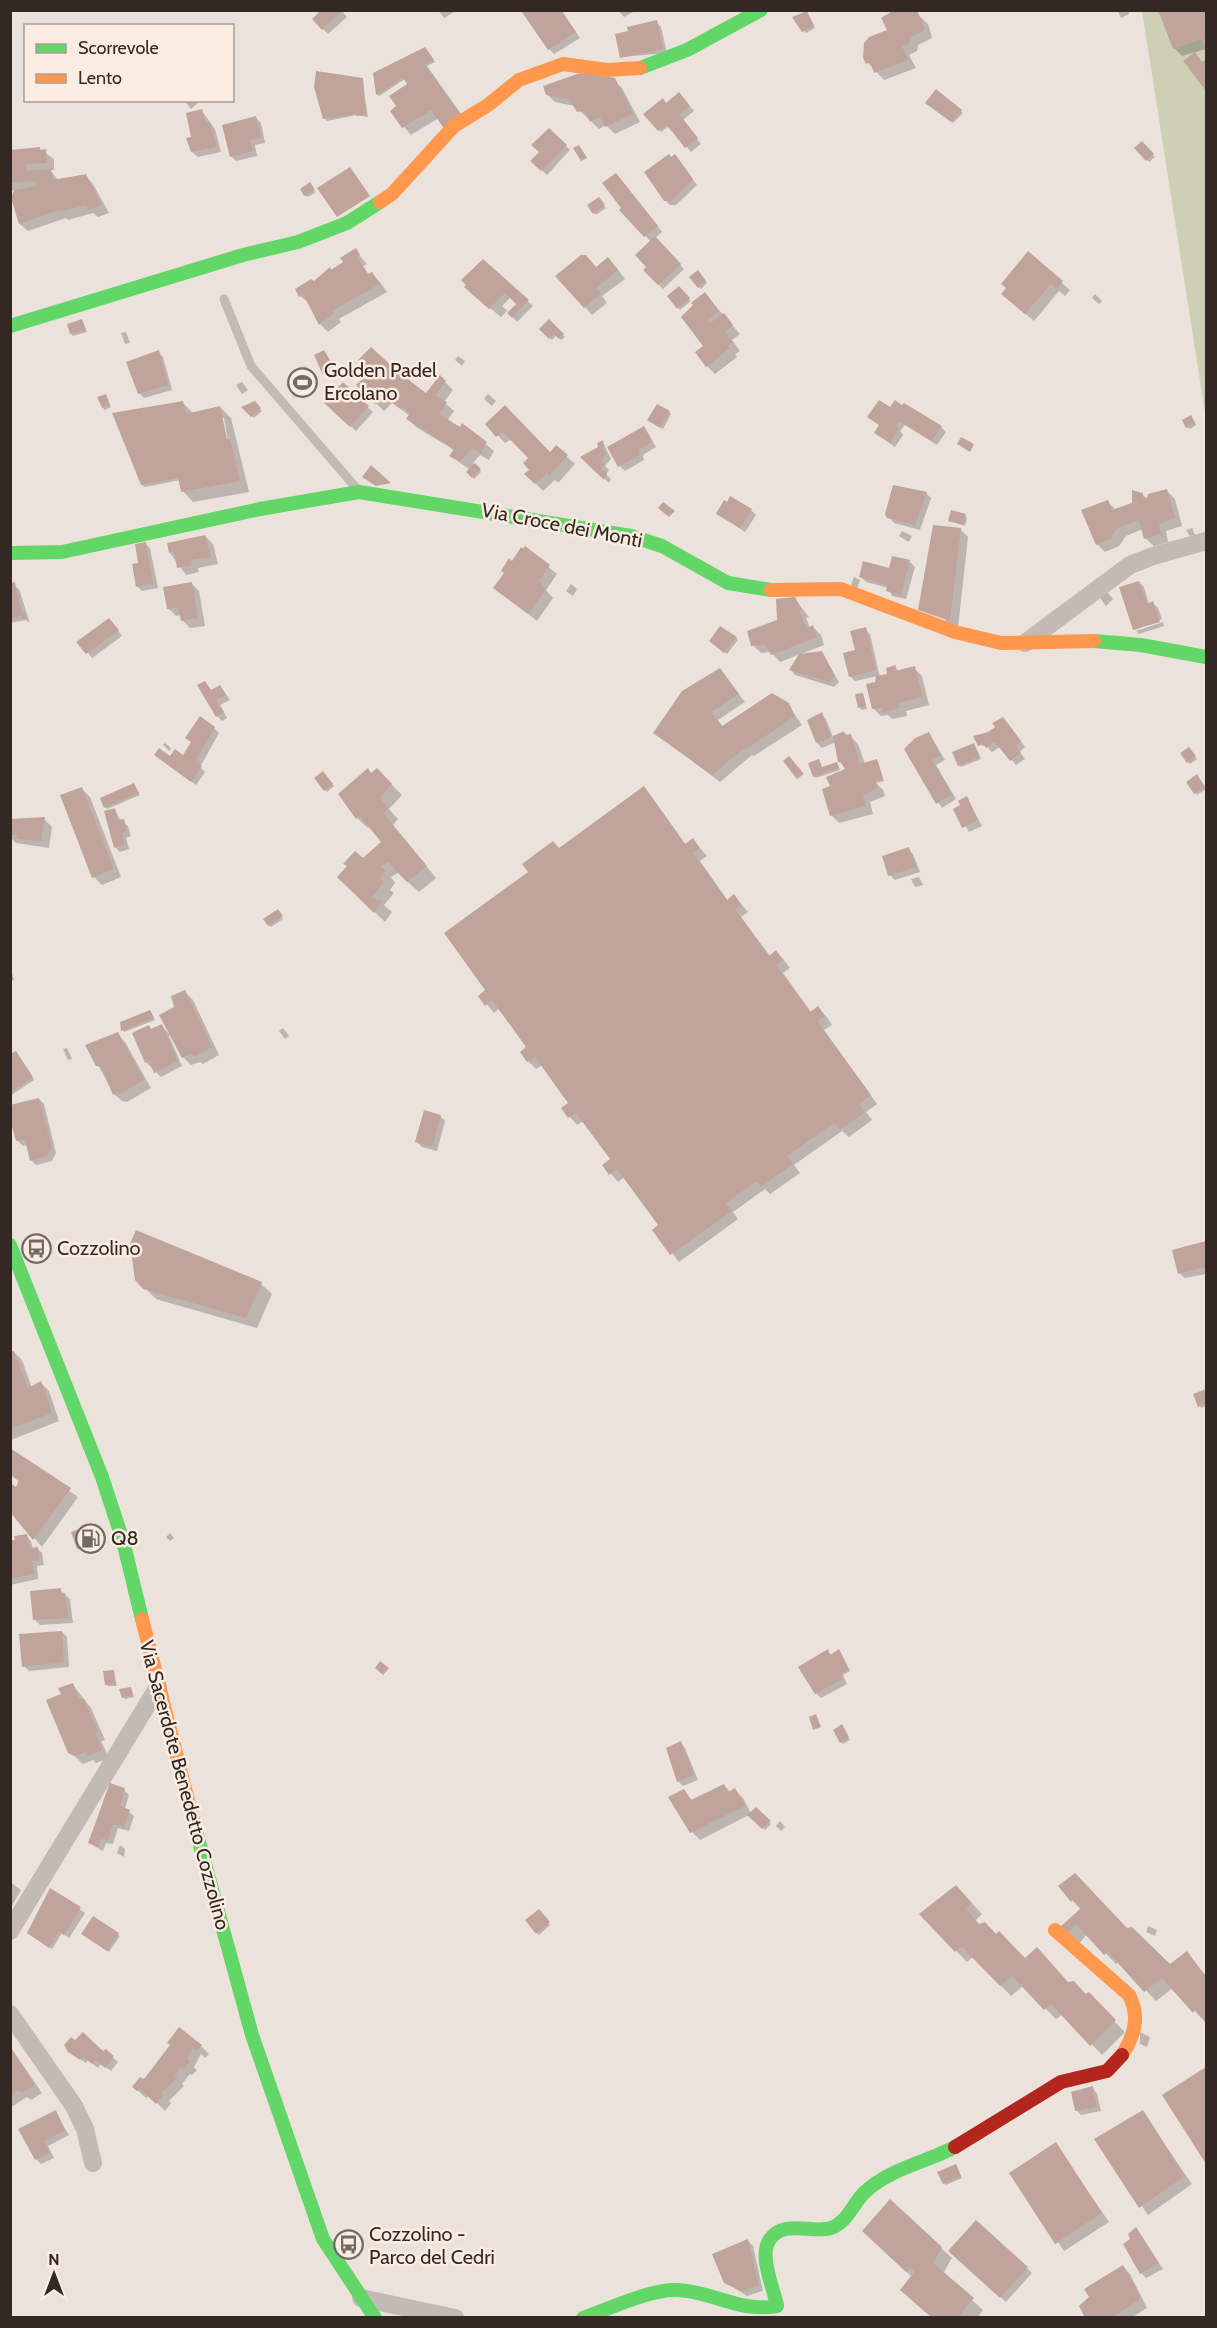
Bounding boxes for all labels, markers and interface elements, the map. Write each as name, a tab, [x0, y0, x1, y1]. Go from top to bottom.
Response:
legend	[24, 24, 234, 102]
text: Scorrevole	[78, 37, 159, 59]
text: Lento	[78, 67, 122, 89]
place label: Golden Padel Ercolano	[324, 358, 437, 405]
sports icon: Golden Padel Ercolano	[287, 366, 319, 398]
street label: Via Croce dei Monti	[480, 498, 644, 552]
bus stop icon: Cozzolino	[20, 1232, 52, 1264]
place label: Cozzolino	[57, 1236, 141, 1260]
fuel station icon: Q8	[74, 1522, 106, 1554]
place label: Q8	[111, 1526, 139, 1550]
street label: Via Sacerdote Benedetto Cozzolino	[135, 1638, 235, 1932]
place label: Cozzolino - Parco del Cedri	[369, 2222, 495, 2269]
bus stop icon: Cozzolino - Parco del Cedri	[332, 2229, 364, 2261]
north arrow	[24, 2244, 84, 2304]
text: N	[48, 2250, 60, 2269]

